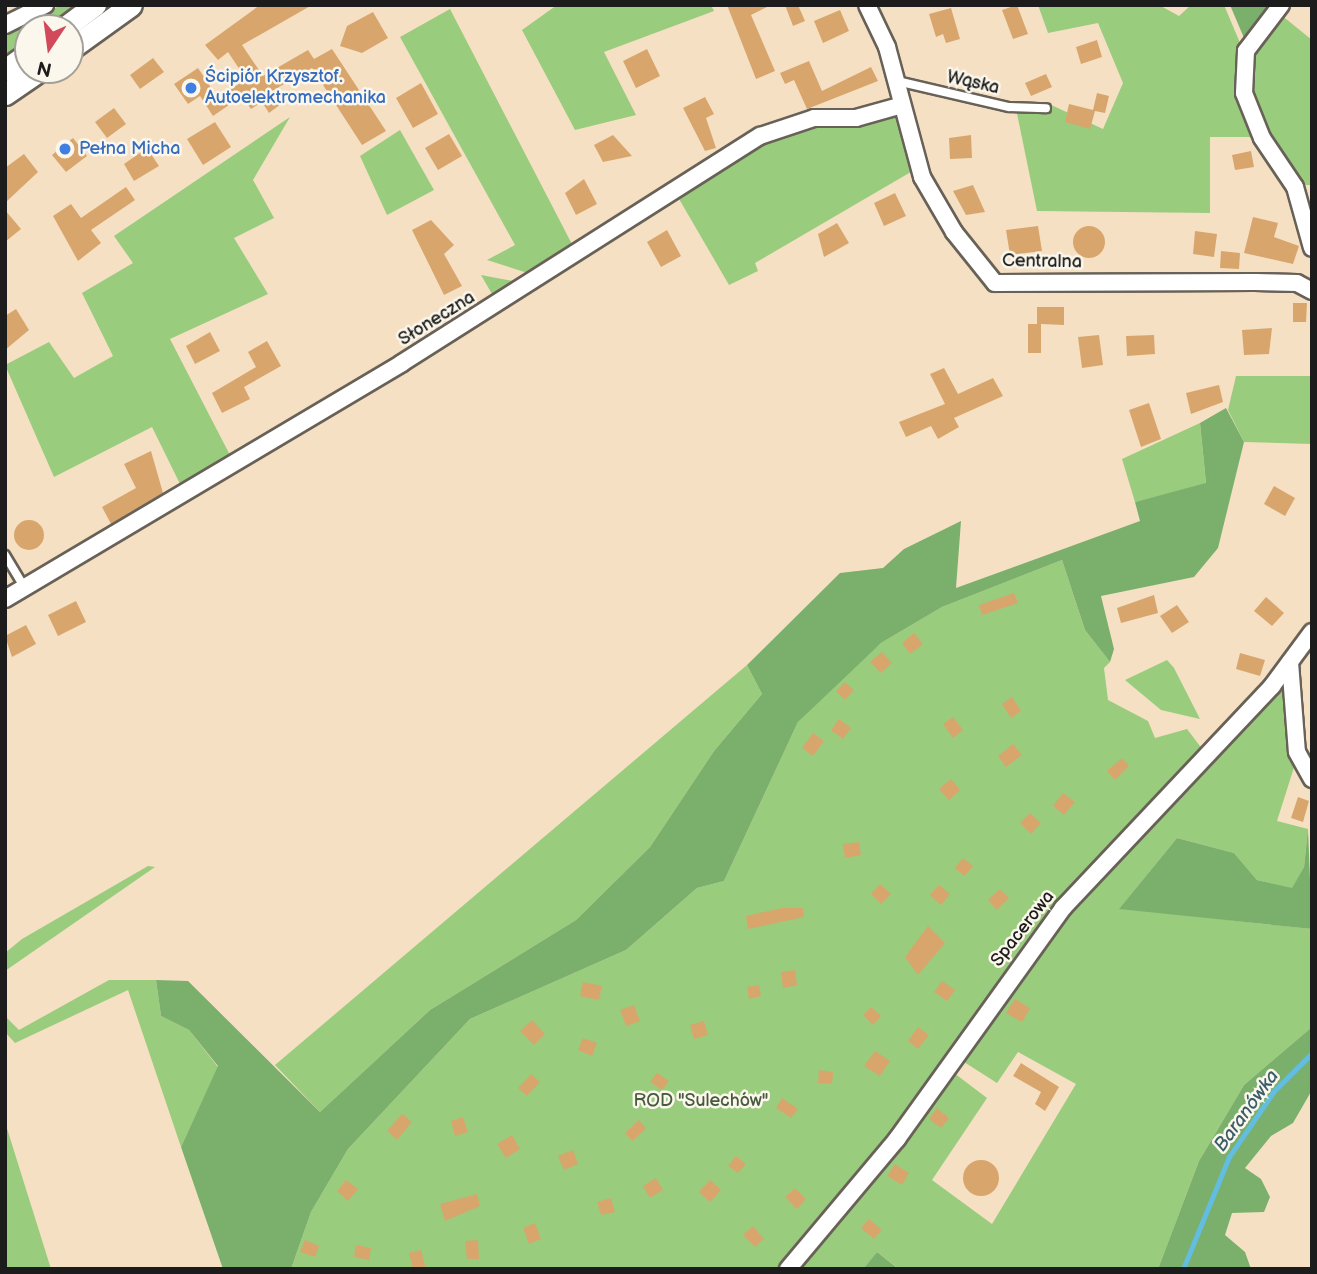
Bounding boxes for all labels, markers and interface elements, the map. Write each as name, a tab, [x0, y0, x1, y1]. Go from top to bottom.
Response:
north arrow	[14, 14, 84, 84]
text: N	[35, 55, 54, 81]
street label: Wąska	[945, 66, 1001, 100]
place label: Ścipiór Krzysztof. Autoelektromechanika	[205, 67, 386, 110]
marker: Ścipiór Krzysztof. Autoelektromechanika	[183, 80, 199, 96]
place label: Pełna Micha	[79, 138, 180, 160]
marker: Pełna Micha	[57, 141, 73, 157]
street label: Centralna	[1002, 251, 1082, 273]
street label: Słoneczna	[395, 287, 479, 351]
street label: Spacerowa	[987, 887, 1059, 971]
water label: Baranówka	[1210, 1066, 1284, 1156]
park label: ROD "Sulechów"	[633, 1090, 769, 1112]

